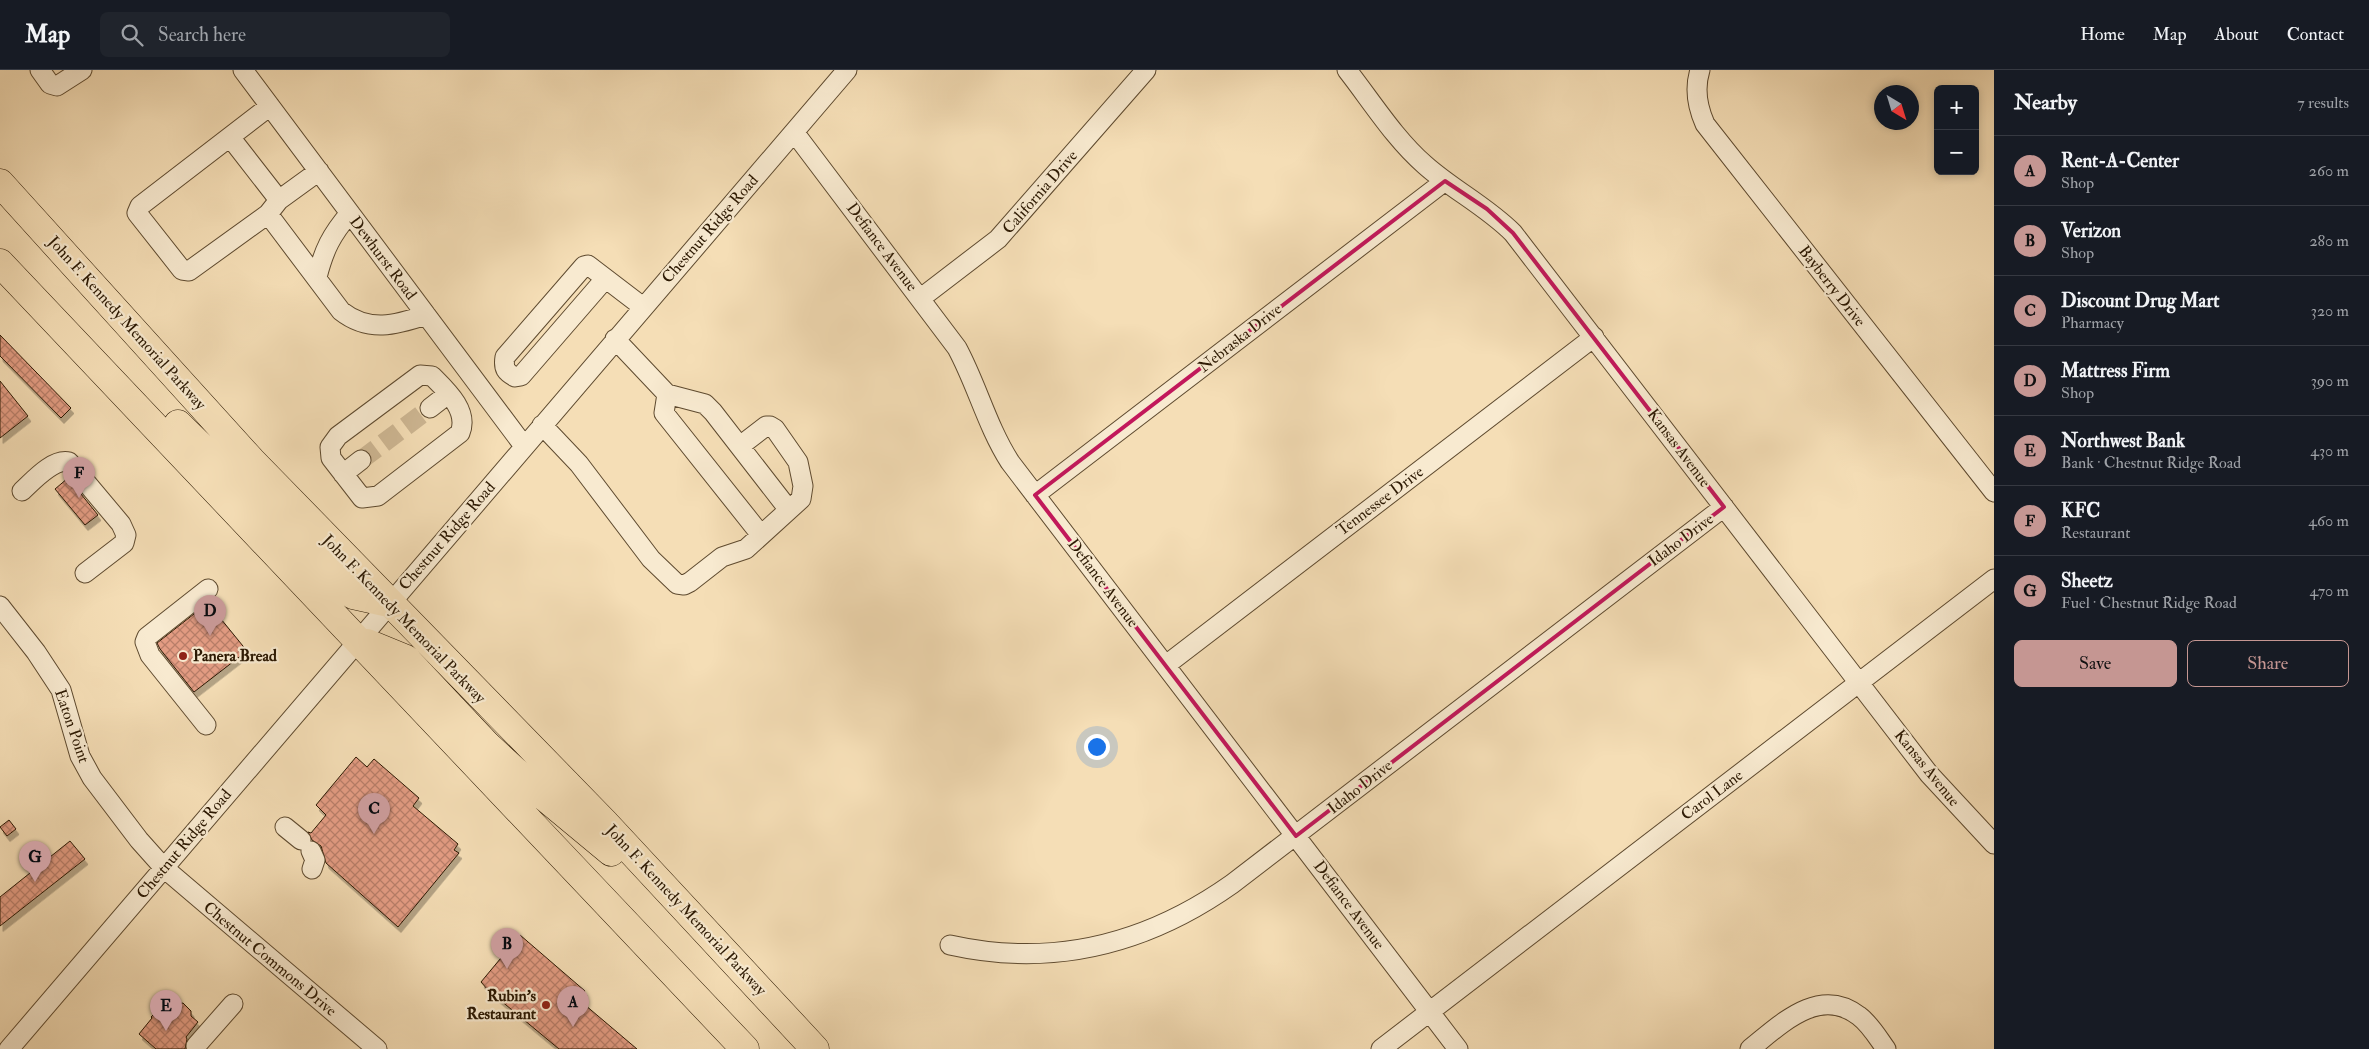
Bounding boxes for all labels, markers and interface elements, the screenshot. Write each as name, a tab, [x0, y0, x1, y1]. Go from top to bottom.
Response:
search box	[100, 12, 450, 57]
text: Map	[25, 19, 70, 50]
icon: search	[118, 21, 146, 49]
text: Search here	[158, 23, 246, 47]
text: Home	[2080, 23, 2125, 46]
text: Map	[2153, 23, 2187, 46]
text: About	[2215, 23, 2259, 46]
text: Contact	[2287, 23, 2344, 46]
north arrow	[1874, 85, 1919, 130]
map controls	[1934, 85, 1979, 175]
button: +	[1934, 85, 1979, 130]
text: Nearby	[2014, 89, 2077, 116]
text: 7 results	[2297, 93, 2349, 113]
button: −	[1934, 130, 1979, 175]
street label: California Drive	[998, 146, 1082, 238]
text: Rent-A-Center	[2061, 149, 2179, 173]
text: A	[2025, 161, 2035, 181]
text: 260 m	[2309, 161, 2349, 181]
street label: Chestnut Ridge Road	[657, 171, 763, 287]
text: Shop	[2061, 173, 2094, 193]
street label: Defiance Avenue	[842, 199, 922, 296]
street label: Dewhurst Road	[345, 212, 421, 304]
text: Verizon	[2061, 219, 2121, 243]
street label: John F. Kennedy Memorial Parkway	[42, 231, 211, 415]
text: B	[2025, 231, 2035, 251]
text: 280 m	[2309, 231, 2349, 251]
street label: Bayberry Drive	[1794, 241, 1870, 331]
text: Shop	[2061, 243, 2094, 263]
text: Discount Drug Mart	[2061, 289, 2220, 313]
street label: Nebraska Drive	[1194, 299, 1286, 377]
text: C	[2024, 301, 2036, 321]
text: 320 m	[2311, 301, 2349, 321]
text: Pharmacy	[2061, 313, 2124, 333]
text: Mattress Firm	[2061, 359, 2170, 383]
text: D	[2023, 371, 2037, 391]
text: 390 m	[2311, 371, 2349, 391]
text: Shop	[2061, 383, 2094, 403]
street label: Kansas Avenue	[1643, 405, 1715, 491]
text: Northwest Bank	[2061, 429, 2185, 453]
text: E	[2024, 441, 2036, 461]
text: 430 m	[2310, 441, 2349, 461]
text: Bank · Chestnut Ridge Road	[2061, 453, 2241, 473]
pin: F	[63, 457, 95, 498]
street label: Tennessee Drive	[1332, 462, 1428, 540]
street label: Chestnut Ridge Road	[394, 478, 500, 594]
text: KFC	[2061, 499, 2100, 523]
street label: Idaho Drive	[1644, 509, 1718, 571]
text: F	[2025, 511, 2035, 531]
text: 460 m	[2308, 511, 2349, 531]
text: Restaurant	[2061, 523, 2130, 543]
street label: John F. Kennedy Memorial Parkway	[317, 530, 491, 709]
street label: Defiance Avenue	[1063, 535, 1143, 632]
text: Sheetz	[2061, 569, 2113, 593]
text: G	[2023, 581, 2037, 601]
text: 470 m	[2309, 581, 2349, 601]
text: Fuel · Chestnut Ridge Road	[2061, 593, 2237, 613]
pin: D	[194, 595, 226, 636]
button: Save	[2014, 640, 2177, 687]
button: Share	[2187, 640, 2349, 687]
place label: Panera Bread	[193, 646, 277, 666]
marker: Panera Bread	[177, 650, 189, 662]
street label: Eaton Point	[50, 686, 94, 766]
street label: Kansas Avenue	[1890, 725, 1964, 811]
your location	[1084, 734, 1110, 760]
street label: Idaho Drive	[1324, 755, 1397, 819]
street label: Carol Lane	[1677, 765, 1747, 825]
street label: Chestnut Ridge Road	[132, 785, 236, 903]
pin: C	[358, 793, 390, 834]
street label: John F. Kennedy Memorial Parkway	[600, 819, 771, 1001]
pin: G	[19, 841, 51, 882]
street label: Defiance Avenue	[1309, 857, 1389, 954]
street label: Chestnut Commons Drive	[199, 897, 341, 1021]
pin: B	[491, 928, 523, 969]
place label: Rubin's Restaurant	[467, 986, 537, 1024]
pin: A	[557, 986, 589, 1027]
pin: E	[150, 990, 182, 1031]
marker: Rubin's Restaurant	[540, 999, 552, 1011]

